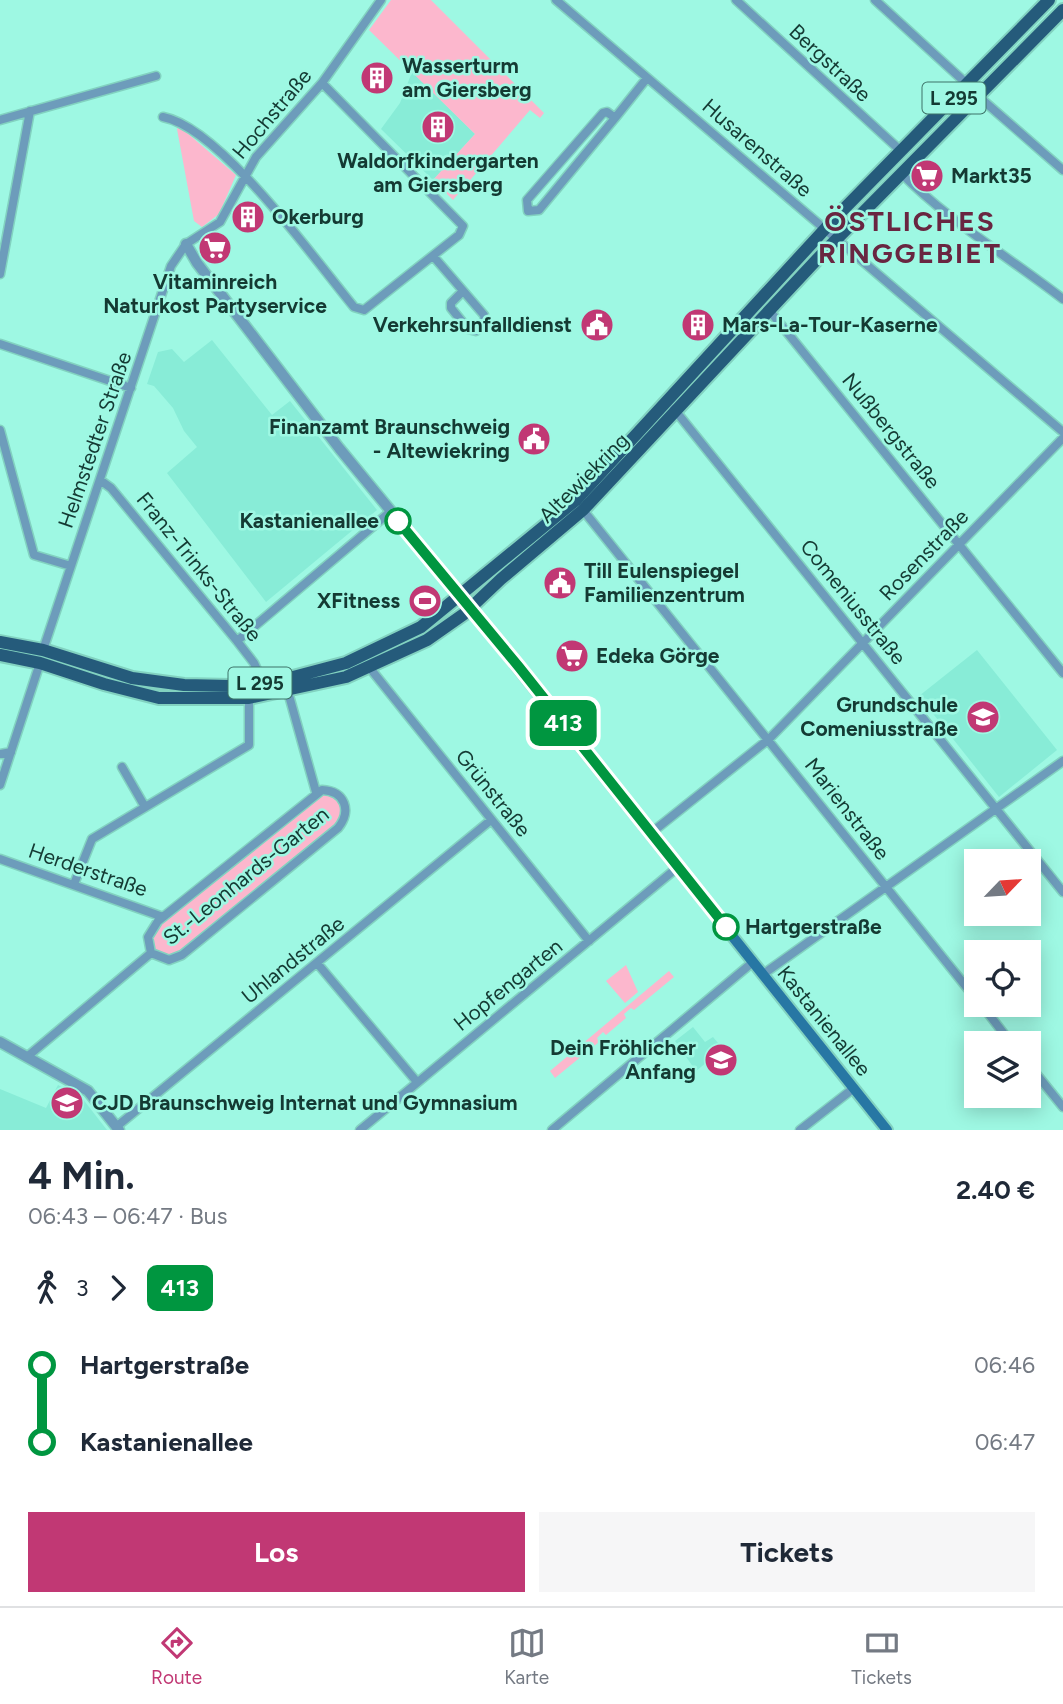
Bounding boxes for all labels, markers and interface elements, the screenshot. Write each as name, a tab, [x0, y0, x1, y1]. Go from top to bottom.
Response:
street label: Bergstraße	[784, 19, 876, 107]
place label: Wasserturm am Giersberg	[402, 53, 532, 102]
building icon: Wasserturm am Giersberg	[358, 59, 396, 97]
street label: Hochstraße	[227, 64, 317, 164]
road number: L 295	[922, 82, 986, 114]
street label: Husarenstraße	[697, 93, 817, 202]
building icon: Waldorfkindergarten am Giersberg	[419, 108, 457, 146]
place label: Waldorfkindergarten am Giersberg	[337, 148, 539, 197]
supermarket icon: Markt35	[908, 157, 946, 195]
place label: Markt35	[951, 163, 1032, 188]
building icon: Okerburg	[229, 198, 267, 236]
place label: Okerburg	[272, 204, 364, 229]
district label: ÖSTLICHES RINGGEBIET	[818, 204, 1002, 270]
supermarket icon: Vitaminreich Naturkost Partyservice	[196, 229, 234, 267]
place label: Vitaminreich Naturkost Partyservice	[103, 269, 327, 318]
public building icon: Verkehrsunfalldienst	[578, 306, 616, 344]
building icon: Mars-La-Tour-Kaserne	[679, 306, 717, 344]
place label: Verkehrsunfalldienst	[373, 312, 572, 337]
place label: Mars-La-Tour-Kaserne	[722, 312, 938, 337]
street label: Helmstedter Straße	[53, 348, 136, 531]
street label: Nußbergstraße	[837, 368, 946, 494]
place label: Finanzamt Braunschweig - Altewiekring	[269, 414, 510, 463]
public building icon: Finanzamt Braunschweig - Altewiekring	[515, 420, 553, 458]
street label: Altewiekring	[533, 427, 634, 528]
street label: Franz-Trinks-Straße	[132, 487, 267, 646]
street label: Rosenstraße	[874, 504, 973, 605]
place label: Kastanienallee	[239, 508, 379, 533]
marker: Kastanienallee	[385, 508, 411, 534]
street label: Comeniusstraße	[795, 534, 911, 669]
place label: Till Eulenspiegel Familienzentrum	[584, 558, 745, 607]
public building icon: Till Eulenspiegel Familienzentrum	[541, 564, 579, 602]
sports icon: XFitness	[406, 582, 444, 620]
place label: XFitness	[317, 588, 400, 613]
supermarket icon: Edeka Görge	[553, 637, 591, 675]
place label: Edeka Görge	[596, 643, 720, 668]
road number: L 295	[229, 668, 292, 698]
place label: Grundschule Comeniusstraße	[800, 692, 958, 741]
school or university icon: Grundschule Comeniusstraße	[964, 698, 1002, 736]
line badge: 413	[523, 700, 603, 746]
text: 413	[544, 708, 582, 737]
street label: Grünstraße	[451, 744, 536, 841]
street label: Marienstraße	[800, 753, 895, 865]
street label: St.-Leonhards-Garten	[158, 801, 333, 950]
street label: Herderstraße	[25, 838, 151, 902]
north arrow	[964, 849, 1041, 926]
map controls	[964, 849, 1041, 1108]
street label: Uhlandstraße	[236, 911, 349, 1009]
marker: Hartgerstraße	[713, 914, 739, 940]
place label: Hartgerstraße	[745, 914, 882, 939]
street label: Hopfengarten	[448, 933, 567, 1036]
button: locate	[964, 940, 1041, 1017]
street label: Kastanienallee	[772, 961, 876, 1081]
button: layers	[964, 1031, 1041, 1108]
place label: Dein Fröhlicher Anfang	[550, 1035, 696, 1084]
school or university icon: Dein Fröhlicher Anfang	[702, 1041, 740, 1079]
school or university icon: CJD Braunschweig Internat und Gymnasium	[48, 1084, 86, 1122]
place label: CJD Braunschweig Internat und Gymnasium	[92, 1090, 518, 1115]
text: 4 Min.	[28, 1153, 135, 1199]
text: 2.40 €	[956, 1174, 1035, 1206]
text: 06:43 – 06:47 · Bus	[28, 1202, 227, 1230]
icon: walk	[28, 1269, 66, 1307]
icon: forward	[99, 1269, 137, 1307]
text: 413	[161, 1273, 199, 1302]
text: 3	[76, 1274, 89, 1302]
text: Hartgerstraße	[80, 1349, 249, 1381]
text: 06:46	[974, 1351, 1035, 1379]
text: Kastanienallee	[80, 1426, 253, 1458]
text: 06:47	[975, 1428, 1035, 1456]
button: Los	[28, 1512, 525, 1592]
button: Tickets	[539, 1512, 1035, 1592]
tab: Route	[151, 1624, 202, 1689]
tab: Karte	[504, 1624, 549, 1689]
tab: Tickets	[851, 1624, 912, 1689]

